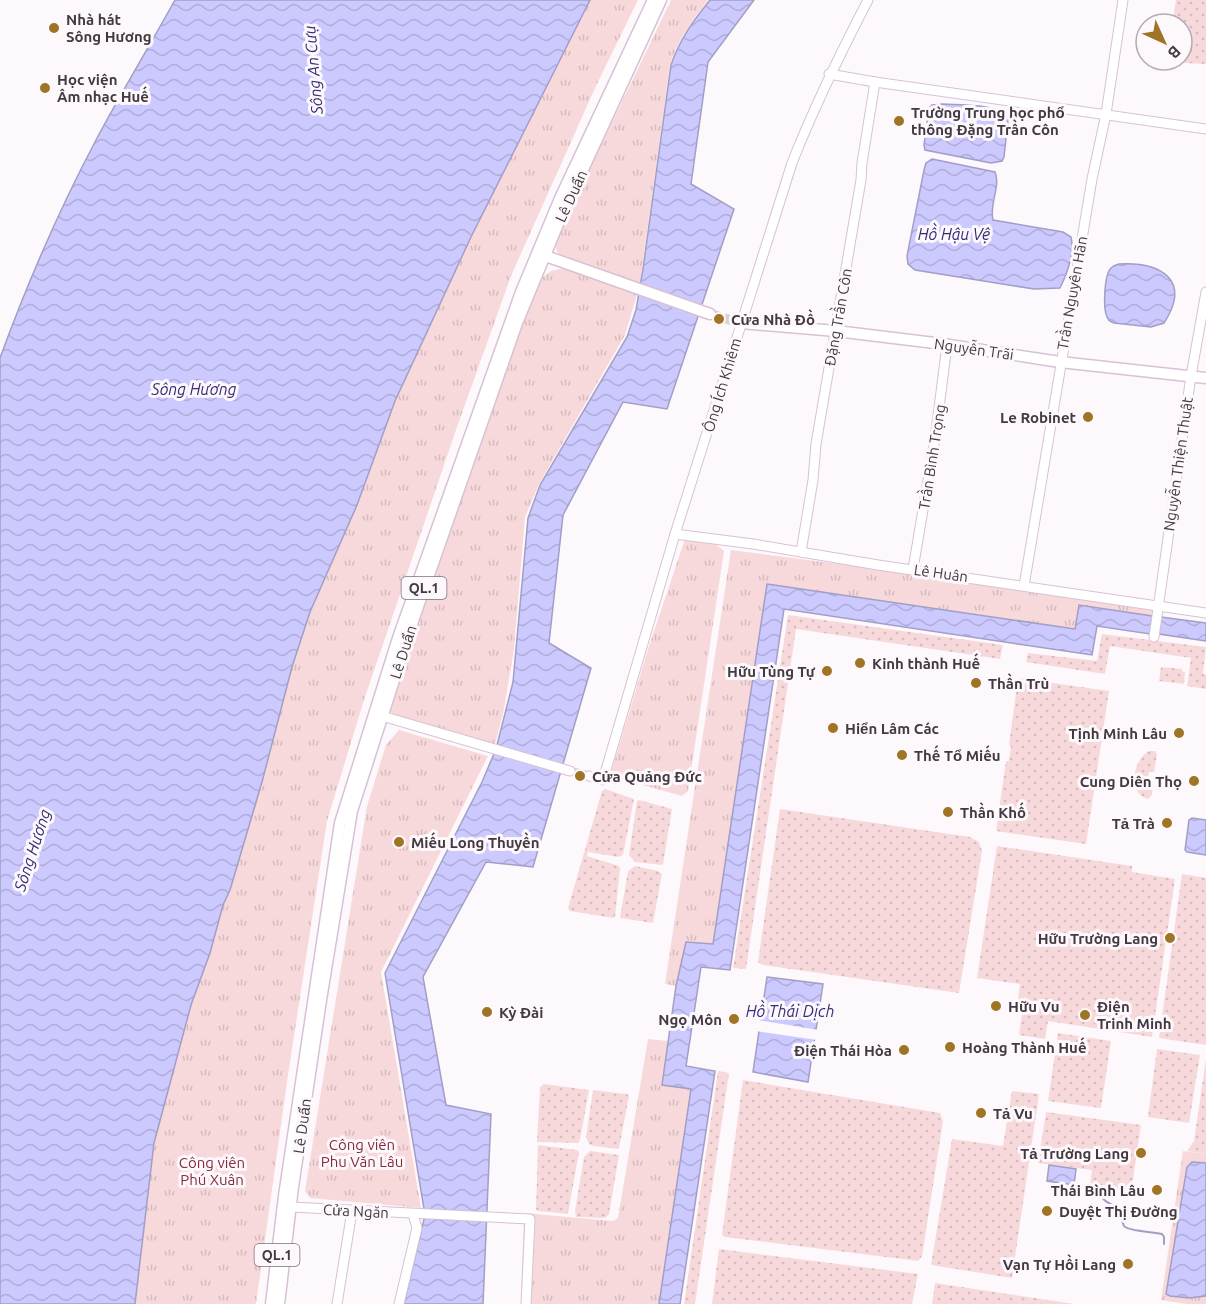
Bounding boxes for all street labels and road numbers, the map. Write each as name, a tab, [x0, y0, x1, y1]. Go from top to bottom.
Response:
street label: Lê Duẩn	[552, 167, 590, 225]
street label: Trần Nguyên Hãn	[1052, 234, 1090, 351]
street label: Đặng Trần Côn	[819, 267, 855, 367]
street label: Nguyễn Trãi	[933, 333, 1015, 363]
street label: Ông Ích Khiêm	[700, 336, 744, 434]
street label: Nguyễn Thiện Thuật	[1158, 396, 1196, 532]
street label: Trần Bình Trọng	[914, 403, 949, 511]
street label: Lê Huân	[913, 561, 969, 585]
road number: QL.1	[402, 577, 446, 599]
street label: Lê Duẩn	[386, 623, 420, 681]
street label: Lê Duẩn	[290, 1097, 314, 1155]
street label: Cửa Ngăn	[323, 1201, 389, 1221]
road number: QL.1	[254, 1244, 300, 1266]

